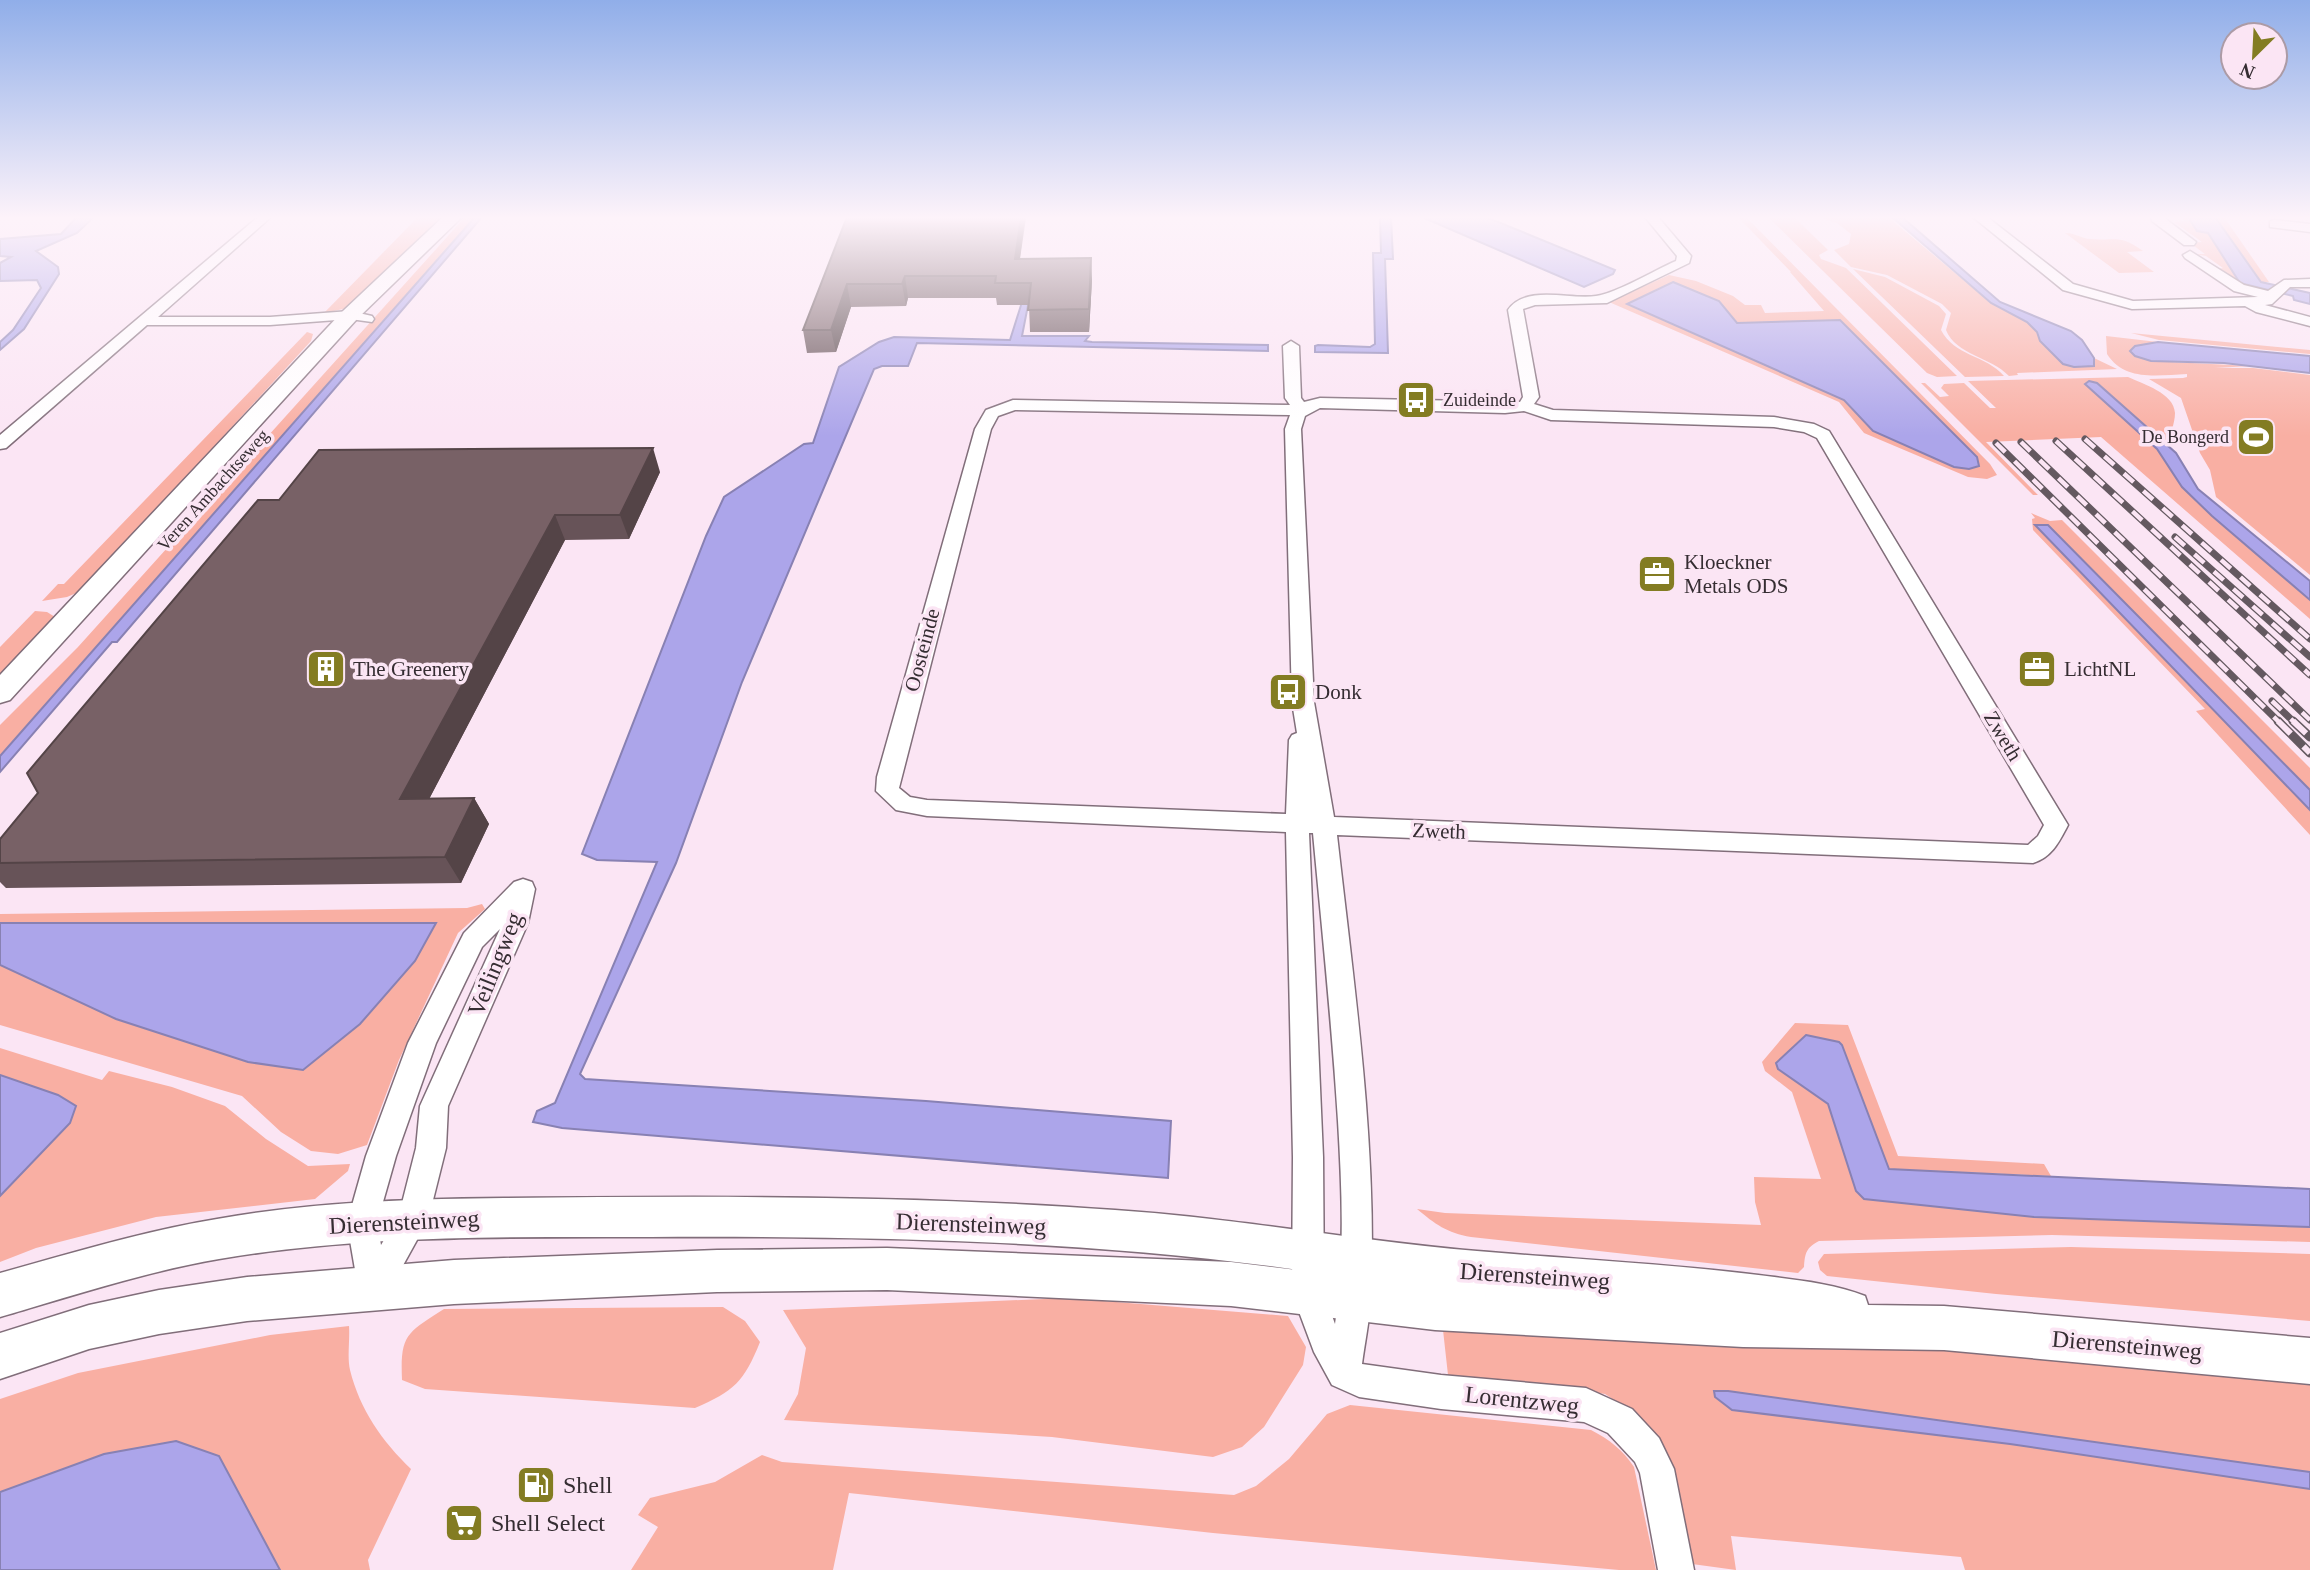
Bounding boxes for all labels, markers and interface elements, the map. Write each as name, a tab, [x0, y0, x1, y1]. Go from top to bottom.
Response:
north arrow	[2219, 21, 2289, 91]
text: N	[2237, 59, 2258, 83]
bus stop icon: Zuideinde	[1395, 379, 1437, 421]
place label: Zuideinde	[1443, 390, 1516, 410]
sports icon: De Bongerd	[2235, 416, 2277, 458]
street label: Veren Ambachtseweg	[153, 425, 273, 555]
place label: De Bongerd	[2142, 427, 2229, 447]
place label: Kloeckner Metals ODS	[1684, 550, 1788, 598]
office icon: Kloeckner Metals ODS	[1636, 553, 1678, 595]
street label: Oosteinde	[899, 606, 945, 694]
building icon: The Greenery	[305, 648, 347, 690]
office icon: LichtNL	[2016, 648, 2058, 690]
place label: The Greenery	[353, 657, 470, 681]
place label: LichtNL	[2064, 657, 2136, 681]
bus stop icon: Donk	[1267, 671, 1309, 713]
place label: Donk	[1315, 680, 1362, 704]
street label: Zweth	[1979, 707, 2027, 766]
street label: Zweth	[1412, 818, 1467, 844]
street label: Veilingweg	[462, 908, 528, 1020]
street label: Dierensteinweg	[328, 1205, 480, 1239]
street label: Dierensteinweg	[895, 1208, 1047, 1240]
street label: Dierensteinweg	[1459, 1258, 1611, 1294]
street label: Dierensteinweg	[2051, 1325, 2203, 1365]
street label: Lorentzweg	[1464, 1381, 1580, 1419]
fuel station icon: Shell	[515, 1464, 557, 1506]
place label: Shell	[563, 1472, 613, 1498]
supermarket icon: Shell Select	[443, 1502, 485, 1544]
place label: Shell Select	[491, 1510, 605, 1536]

